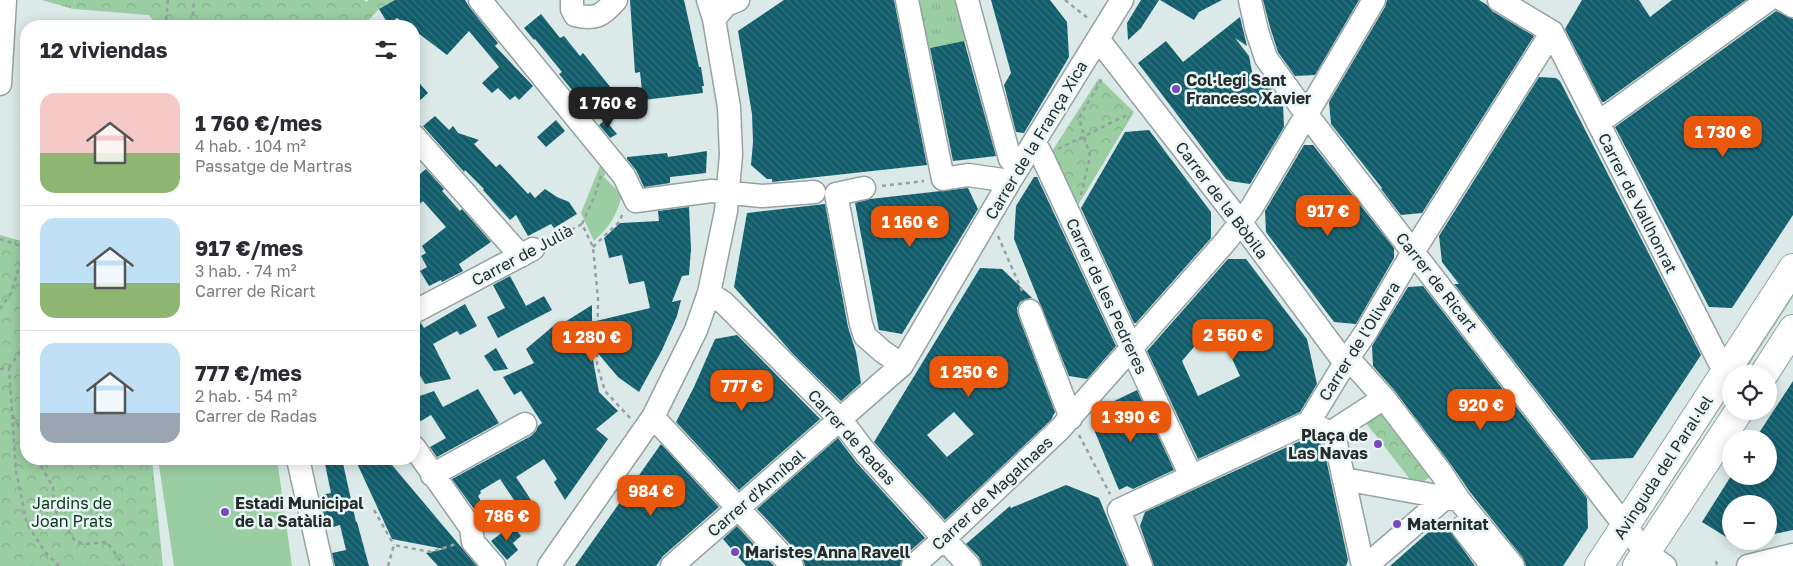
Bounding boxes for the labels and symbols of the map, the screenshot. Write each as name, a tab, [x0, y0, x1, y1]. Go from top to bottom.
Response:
street label: Carrer de la França Xica	[981, 57, 1091, 223]
place label: Col·legi Sant Francesc Xavier	[1186, 70, 1311, 108]
marker: Col·legi Sant Francesc Xavier	[1170, 83, 1182, 95]
pin: 1 760 €	[562, 86, 654, 129]
pin: 1 730 €	[1677, 116, 1769, 158]
street label: Carrer de Vallhonrat	[1594, 130, 1682, 276]
street label: Carrer de la Bòbila	[1171, 137, 1273, 263]
pin: 917 €	[1293, 194, 1363, 237]
pin: 1 160 €	[864, 206, 956, 248]
street label: Carrer de les Pedreres	[1062, 215, 1152, 377]
street label: Carrer de Julià	[468, 220, 576, 290]
street label: Carrer de Ricart	[1392, 228, 1482, 336]
street label: Carrer de l'Olivera	[1314, 278, 1404, 404]
pin: 2 560 €	[1187, 318, 1279, 361]
pin: 1 280 €	[546, 320, 638, 363]
pin: 1 250 €	[923, 356, 1015, 398]
pin: 777 €	[707, 370, 777, 412]
street label: Carrer de Radas	[804, 385, 900, 489]
pin: 920 €	[1446, 388, 1516, 431]
street label: Avinguda del Paral·lel	[1609, 391, 1717, 543]
pin: 1 390 €	[1085, 400, 1177, 443]
place label: Plaça de Las Navas	[1288, 425, 1368, 463]
street label: Carrer de Magalhaes	[927, 432, 1057, 554]
marker: Plaça de Las Navas	[1372, 438, 1384, 450]
street label: Carrer d'Anníbal	[703, 445, 809, 541]
pin: 984 €	[616, 474, 686, 517]
park label: Jardins de Joan Prats	[31, 493, 113, 531]
place label: Estadi Municipal de la Satàlia	[235, 493, 364, 531]
pin: 786 €	[472, 500, 542, 542]
marker: Estadi Municipal de la Satàlia	[219, 506, 231, 518]
place label: Maternitat	[1407, 514, 1489, 534]
marker: Maternitat	[1391, 518, 1403, 530]
place label: Maristes Anna Ravell	[745, 542, 911, 562]
marker: Maristes Anna Ravell	[729, 546, 741, 558]

